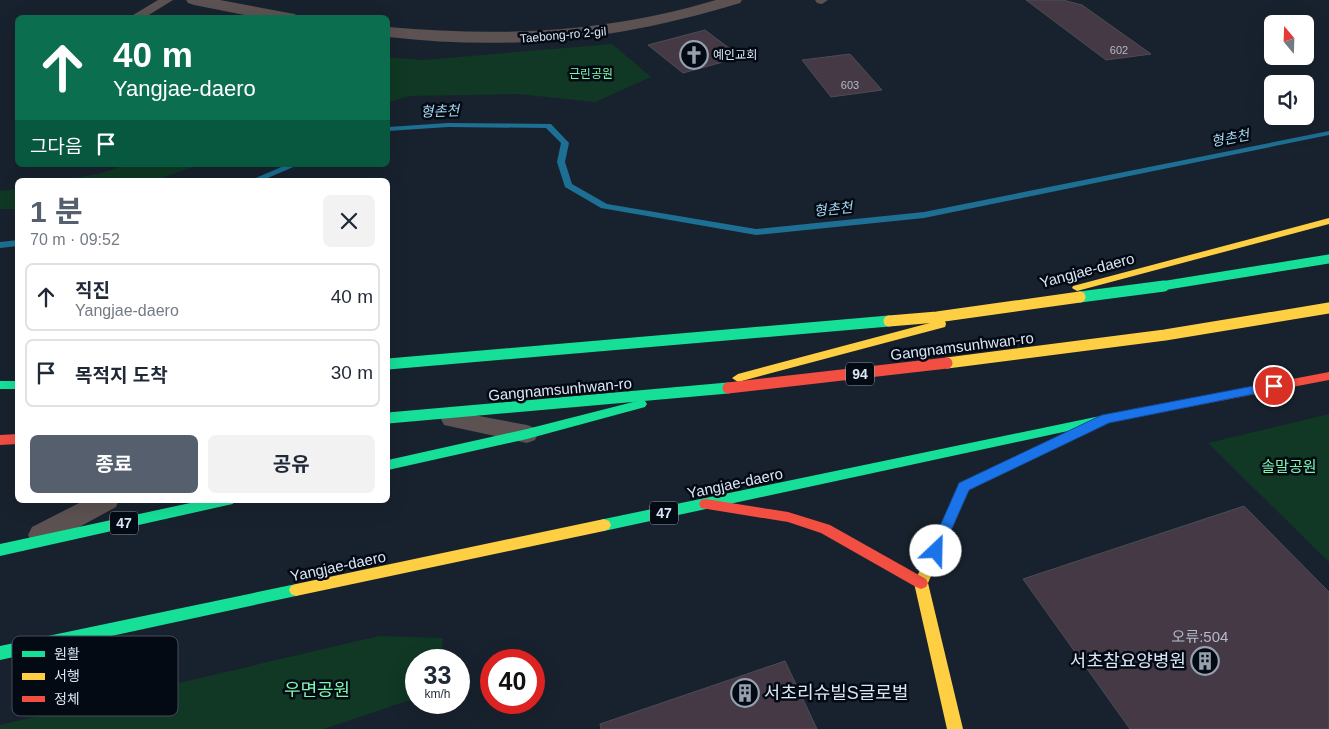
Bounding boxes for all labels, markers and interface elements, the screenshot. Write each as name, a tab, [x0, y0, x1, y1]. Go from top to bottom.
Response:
north arrow	[1264, 15, 1314, 65]
map controls	[1264, 15, 1314, 125]
street label: Taebong-ro 2-gil	[519, 24, 607, 46]
icon: ahead	[30, 35, 95, 100]
text: 40 m	[113, 35, 193, 74]
church icon: 예인교회	[679, 40, 709, 70]
house number: 602	[1110, 44, 1128, 56]
place label: 예인교회	[713, 48, 757, 62]
park label: 근린공원	[569, 67, 613, 81]
button: sound	[1264, 75, 1314, 125]
text: Yangjae-daero	[113, 76, 256, 101]
house number: 603	[841, 79, 859, 91]
water label: 형촌천	[420, 102, 461, 120]
water label: 형촌천	[1210, 126, 1252, 150]
icon: arrive	[92, 130, 120, 158]
text: 그다음	[30, 136, 82, 157]
text: 1 분	[30, 195, 83, 228]
button: close	[323, 195, 375, 247]
water label: 형촌천	[813, 199, 854, 219]
text: 70 m · 09:52	[30, 231, 120, 248]
street label: Yangjae-daero	[1038, 249, 1136, 291]
text: 직진	[75, 280, 110, 301]
icon: ahead	[32, 283, 60, 311]
text: 40 m	[331, 286, 373, 307]
text: Yangjae-daero	[75, 302, 179, 319]
street label: Gangnamsunhwan-ro	[889, 329, 1035, 363]
icon: arrive	[32, 359, 60, 387]
text: 30 m	[331, 362, 373, 383]
road number: 94	[846, 362, 874, 386]
text: 목적지 도착	[75, 365, 168, 386]
pin	[1253, 365, 1295, 407]
icon: arrive	[1260, 372, 1288, 400]
street label: Gangnamsunhwan-ro	[487, 374, 633, 404]
button: 종료	[30, 435, 198, 493]
button: 공유	[208, 435, 375, 493]
park label: 솔말공원	[1261, 458, 1317, 475]
street label: Yangjae-daero	[686, 465, 784, 501]
road number: 47	[650, 502, 678, 524]
road number: 47	[110, 512, 138, 534]
position arrow	[909, 524, 961, 576]
street label: Yangjae-daero	[289, 548, 387, 584]
house number: 오류:504	[1172, 628, 1228, 645]
legend	[12, 636, 178, 716]
text: 원활	[54, 646, 80, 662]
building icon: 서초참요양병원	[1190, 646, 1220, 676]
speed limit sign: 40	[480, 649, 545, 714]
place label: 서초참요양병원	[1070, 651, 1186, 671]
text: 33	[424, 661, 451, 689]
text: 서행	[54, 668, 80, 684]
building icon: 서초리슈빌S글로벌	[730, 678, 760, 708]
park label: 우면공원	[284, 680, 350, 700]
place label: 서초리슈빌S글로벌	[764, 683, 909, 703]
text: km/h	[424, 687, 451, 701]
text: 정체	[54, 691, 80, 707]

